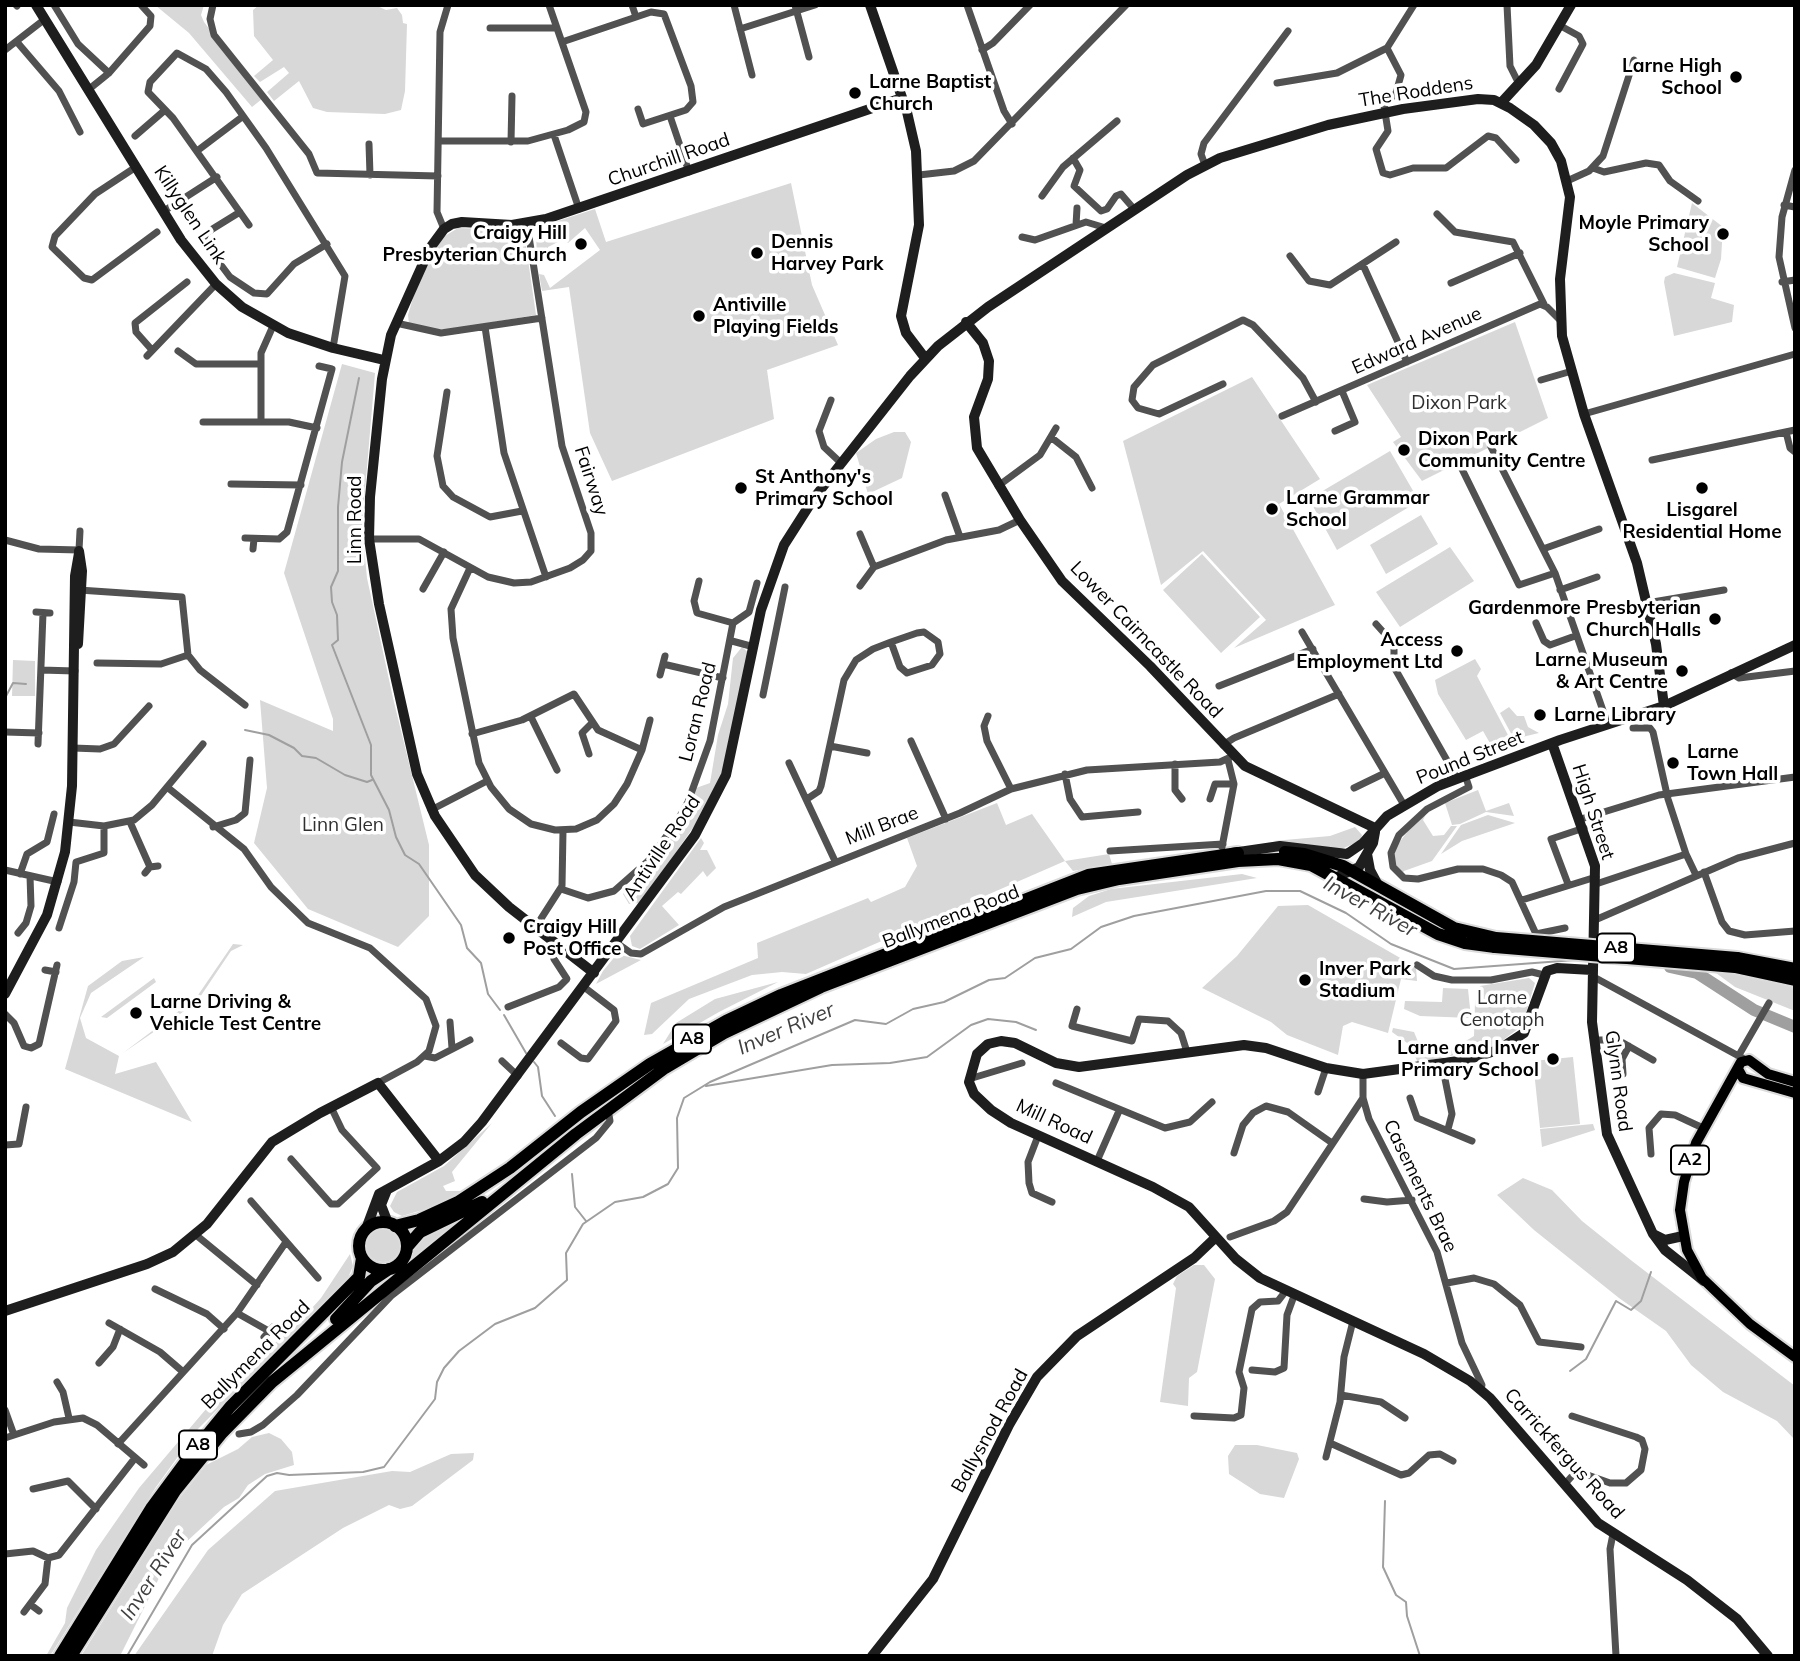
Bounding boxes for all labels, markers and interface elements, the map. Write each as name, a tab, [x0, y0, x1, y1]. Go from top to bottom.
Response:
place label: Larne High School	[1622, 55, 1722, 99]
marker: Larne High School	[1728, 69, 1744, 85]
place label: Larne Baptist Church	[869, 71, 991, 115]
street label: The Roddens	[1357, 72, 1475, 112]
marker: Larne Baptist Church	[847, 85, 863, 101]
street label: Churchill Road	[605, 128, 733, 192]
street label: Killyglen Link	[149, 161, 231, 269]
place label: Moyle Primary School	[1578, 212, 1709, 256]
place label: Craigy Hill Presbyterian Church	[383, 222, 567, 266]
marker: Moyle Primary School	[1715, 226, 1731, 242]
place label: Dennis Harvey Park	[771, 231, 883, 275]
marker: Craigy Hill Presbyterian Church	[573, 236, 589, 252]
marker: Dennis Harvey Park	[749, 245, 765, 261]
place label: Antiville Playing Fields	[713, 294, 839, 338]
street label: Edward Avenue	[1349, 302, 1485, 380]
marker: Antiville Playing Fields	[691, 308, 707, 324]
park label: Dixon Park	[1411, 392, 1507, 414]
place label: Dixon Park Community Centre	[1418, 428, 1586, 472]
marker: Dixon Park Community Centre	[1396, 442, 1412, 458]
street label: Fairway	[569, 444, 613, 518]
place label: St Anthony's Primary School	[755, 466, 893, 510]
street label: Linn Road	[344, 476, 366, 564]
marker: St Anthony's Primary School	[733, 480, 749, 496]
marker: Lisgarel Residential Home	[1694, 480, 1710, 496]
place label: Larne Grammar School	[1286, 487, 1430, 531]
place label: Lisgarel Residential Home	[1622, 499, 1782, 543]
marker: Larne Grammar School	[1264, 501, 1280, 517]
street label: Lower Cairncastle Road	[1065, 557, 1227, 723]
place label: Gardenmore Presbyterian Church Halls	[1468, 597, 1701, 641]
marker: Gardenmore Presbyterian Church Halls	[1707, 611, 1723, 627]
place label: Access Employment Ltd	[1296, 629, 1443, 673]
marker: Access Employment Ltd	[1449, 643, 1465, 659]
place label: Larne Museum & Art Centre	[1535, 649, 1668, 693]
street label: Loran Road	[675, 660, 721, 764]
marker: Larne Museum & Art Centre	[1674, 663, 1690, 679]
place label: Larne Library	[1554, 704, 1676, 726]
marker: Larne Library	[1532, 707, 1548, 723]
street label: Pound Street	[1413, 726, 1527, 790]
place label: Larne Town Hall	[1687, 741, 1778, 785]
marker: Larne Town Hall	[1665, 755, 1681, 771]
street label: High Street	[1567, 761, 1619, 863]
street label: Antiville Road	[618, 791, 706, 905]
street label: Mill Brae	[842, 802, 922, 850]
park label: Linn Glen	[302, 814, 384, 836]
water label: Inver River	[1319, 871, 1421, 943]
street label: Ballymena Road	[879, 880, 1023, 954]
place label: Craigy Hill Post Office	[523, 916, 621, 960]
marker: Craigy Hill Post Office	[501, 930, 517, 946]
road number: A8	[1597, 933, 1635, 962]
place label: Inver Park Stadium	[1319, 958, 1411, 1002]
marker: Inver Park Stadium	[1297, 972, 1313, 988]
park label: Larne Cenotaph	[1459, 987, 1545, 1031]
place label: Larne Driving & Vehicle Test Centre	[150, 991, 321, 1035]
water label: Inver River	[734, 997, 838, 1061]
marker: Larne Driving & Vehicle Test Centre	[128, 1005, 144, 1021]
road number: A8	[673, 1024, 711, 1054]
street label: Glynn Road	[1600, 1029, 1636, 1133]
place label: Larne and Inver Primary School	[1397, 1037, 1539, 1081]
marker: Larne and Inver Primary School	[1545, 1051, 1561, 1067]
street label: Mill Road	[1012, 1094, 1096, 1150]
street label: Casements Brae	[1378, 1116, 1462, 1256]
road number: A2	[1671, 1146, 1709, 1175]
street label: Ballymena Road	[197, 1296, 315, 1414]
street label: Ballysnod Road	[947, 1365, 1033, 1497]
street label: Carrickfergus Road	[1499, 1384, 1629, 1524]
road number: A8	[179, 1430, 217, 1460]
water label: Inver River	[115, 1525, 193, 1625]

